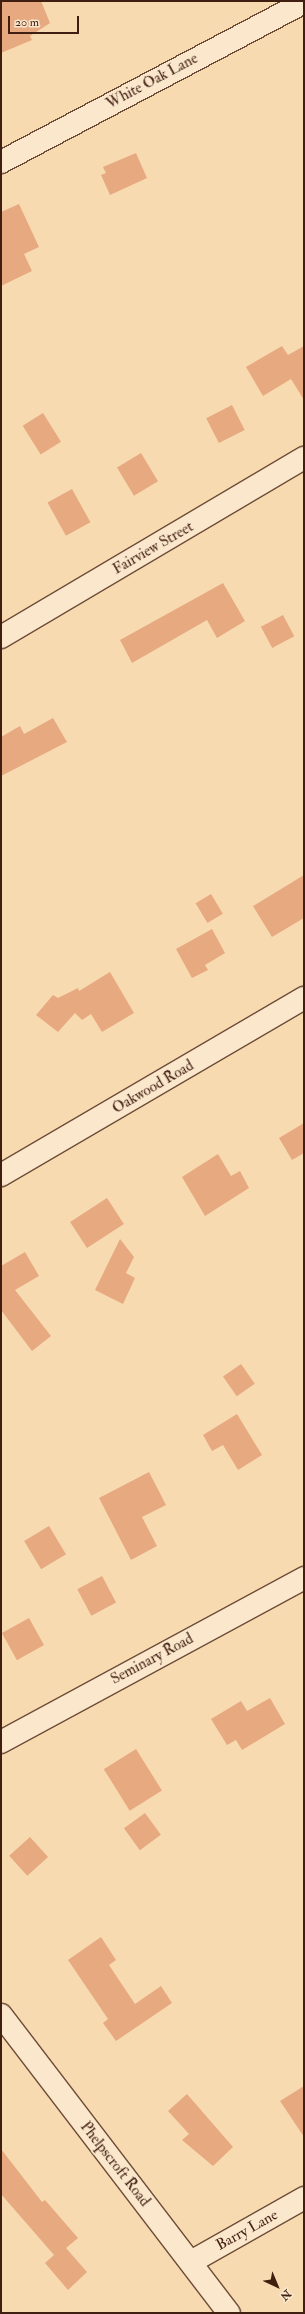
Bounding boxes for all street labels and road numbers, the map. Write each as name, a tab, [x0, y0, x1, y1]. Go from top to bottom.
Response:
street label: White Oak Lane	[103, 49, 201, 113]
street label: Fairview Street	[109, 518, 197, 578]
street label: Oakwood Road	[109, 1056, 197, 1118]
street label: Seminary Road	[108, 1630, 196, 1688]
street label: Phelpscroft Road	[76, 2118, 154, 2210]
street label: Barry Lane	[213, 2206, 281, 2254]

